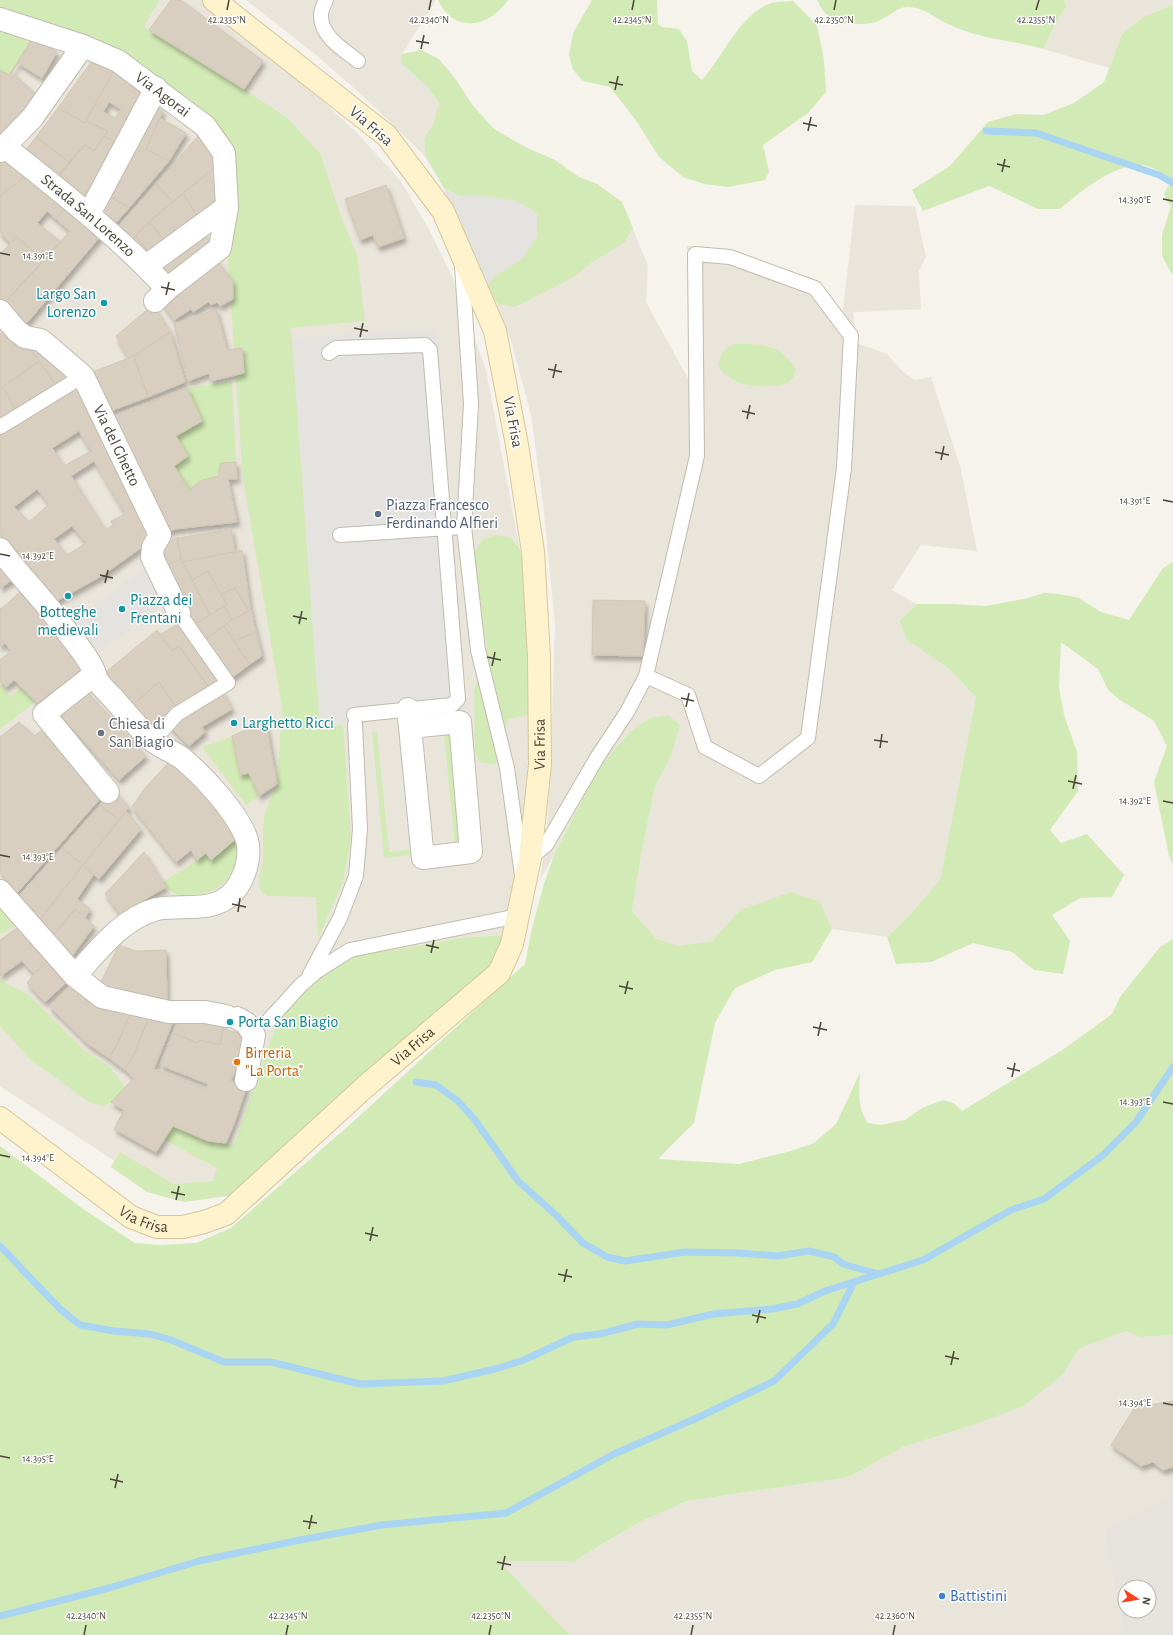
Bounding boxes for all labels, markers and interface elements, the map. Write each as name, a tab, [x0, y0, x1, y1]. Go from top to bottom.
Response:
text: 42.2335°N	[208, 15, 246, 25]
text: 42.2340°N	[409, 15, 449, 25]
text: 42.2345°N	[612, 15, 652, 25]
text: 42.2350°N	[814, 15, 854, 25]
text: 42.2355°N	[1017, 15, 1055, 25]
street label: Via Agorai	[132, 69, 193, 120]
street label: Via Frisa	[346, 103, 396, 149]
street label: Strada San Lorenzo	[38, 171, 138, 260]
text: 14.390°E	[1119, 195, 1151, 205]
text: 14.391°E	[23, 251, 53, 261]
place label: Largo San Lorenzo	[36, 286, 96, 320]
marker: Largo San Lorenzo	[99, 298, 109, 308]
street label: Via Frisa	[500, 395, 526, 449]
street label: Via del Ghetto	[90, 402, 143, 489]
text: 14.391°E	[1120, 496, 1150, 506]
place label: Piazza Francesco Ferdinando Alfieri	[386, 497, 498, 531]
marker: Piazza Francesco Ferdinando Alfieri	[373, 509, 383, 519]
text: 14.392°E	[22, 551, 54, 561]
marker: Botteghe medievali	[63, 591, 73, 601]
place label: Piazza dei Frentani	[130, 592, 192, 626]
place label: Botteghe medievali	[37, 604, 99, 638]
marker: Piazza dei Frentani	[117, 604, 127, 614]
place label: Larghetto Ricci	[242, 715, 334, 731]
place label: Chiesa di San Biagio	[109, 716, 174, 750]
marker: Larghetto Ricci	[229, 718, 239, 728]
street label: Via Frisa	[531, 719, 548, 771]
marker: Chiesa di San Biagio	[96, 728, 106, 738]
text: 14.392°E	[1119, 796, 1151, 806]
text: 14.393°E	[22, 852, 54, 862]
place label: Porta San Biagio	[238, 1014, 339, 1030]
marker: Porta San Biagio	[225, 1017, 235, 1027]
street label: Via Frisa	[388, 1024, 438, 1069]
place label: Birreria "La Porta"	[245, 1045, 303, 1079]
marker: Birreria "La Porta"	[232, 1057, 242, 1067]
text: 14.393°E	[1119, 1097, 1151, 1107]
text: 14.394°E	[22, 1153, 54, 1163]
street label: Via Frisa	[116, 1203, 168, 1235]
text: 14.394°E	[1119, 1398, 1151, 1408]
text: 14.395°E	[22, 1454, 54, 1464]
north arrow	[1117, 1579, 1157, 1619]
place label: Battistini	[950, 1588, 1007, 1604]
marker: Battistini	[937, 1591, 947, 1601]
text: N	[1140, 1596, 1152, 1606]
text: 42.2340°N	[66, 1611, 106, 1621]
text: 42.2345°N	[268, 1611, 308, 1621]
text: 42.2350°N	[471, 1611, 511, 1621]
text: 42.2355°N	[674, 1611, 712, 1621]
text: 42.2360°N	[875, 1611, 915, 1621]

